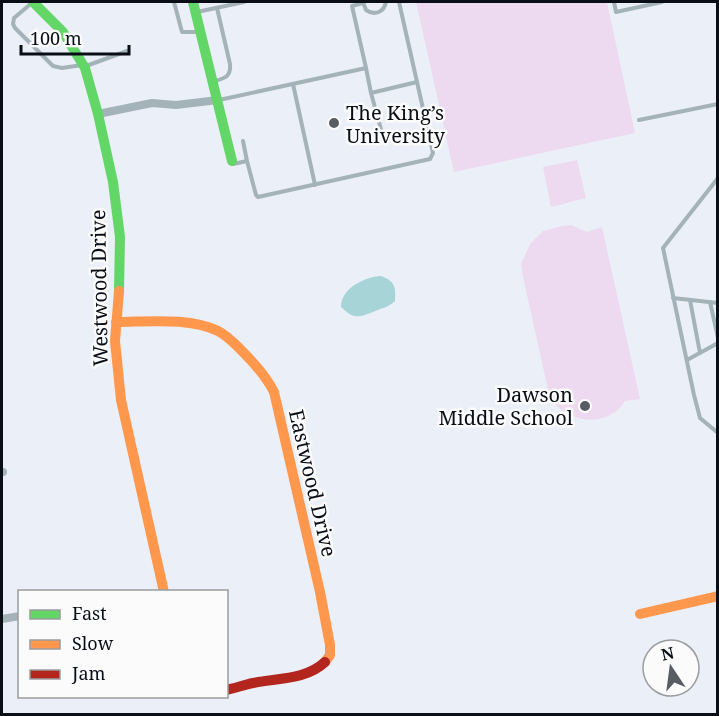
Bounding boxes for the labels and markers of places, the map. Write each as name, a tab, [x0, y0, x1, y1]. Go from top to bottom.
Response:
place label: The King’s University	[346, 99, 446, 149]
marker: The King’s University	[327, 116, 341, 130]
place label: Dawson Middle School	[438, 381, 573, 431]
marker: Dawson Middle School	[578, 399, 592, 413]

